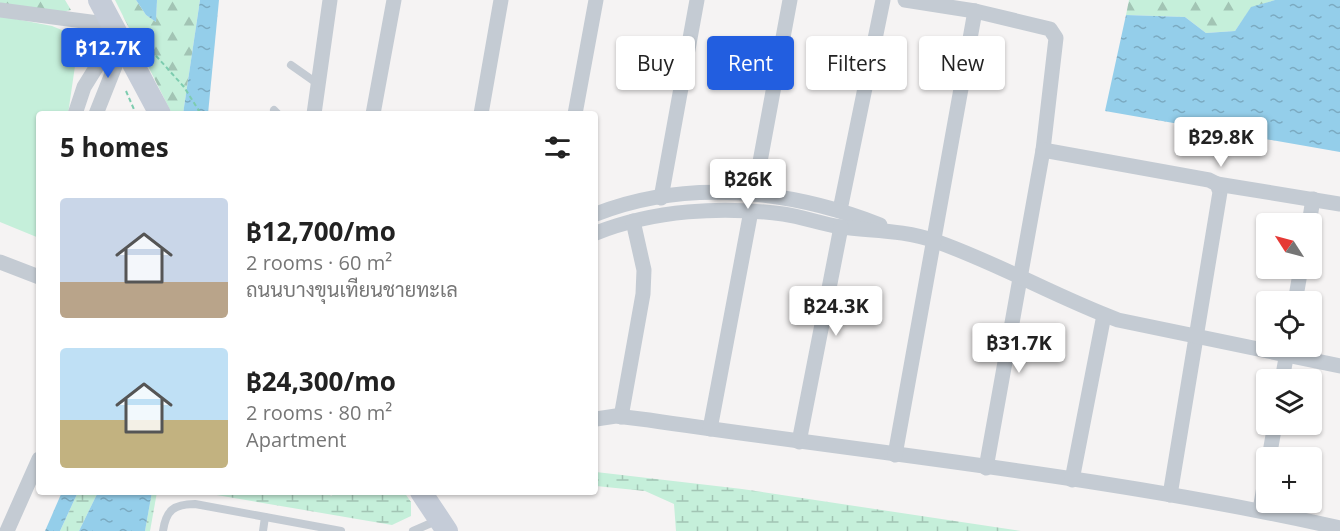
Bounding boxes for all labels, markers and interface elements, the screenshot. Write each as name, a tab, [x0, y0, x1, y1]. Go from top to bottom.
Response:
pin: ฿12.7K	[59, 28, 157, 79]
text: ฿12.7K	[75, 34, 141, 61]
chip: Buy	[616, 36, 695, 90]
chip: Rent	[707, 36, 794, 90]
chip: Filters	[806, 36, 907, 90]
chip: New	[919, 36, 1005, 90]
pin: ฿29.8K	[1172, 117, 1270, 168]
text: ฿29.8K	[1188, 123, 1254, 150]
text: 5 homes	[60, 129, 169, 165]
icon: filters	[541, 131, 574, 164]
pin: ฿26K	[712, 159, 784, 210]
text: ฿26K	[724, 165, 772, 192]
text: ฿12,700/mo	[246, 213, 396, 249]
north arrow	[1256, 213, 1322, 279]
map controls	[1256, 213, 1322, 513]
icon: home	[108, 222, 180, 294]
text: 2 rooms · 60 m²	[246, 249, 392, 276]
text: ถนนบางขุนเทียนชายทะเล	[246, 276, 458, 303]
pin: ฿24.3K	[787, 286, 885, 337]
button: locate	[1256, 291, 1322, 357]
text: ฿24.3K	[803, 292, 869, 319]
pin: ฿31.7K	[970, 323, 1068, 374]
text: ฿31.7K	[986, 329, 1052, 356]
text: ฿24,300/mo	[246, 363, 396, 399]
button: layers	[1256, 369, 1322, 435]
icon: home	[108, 372, 180, 444]
text: 2 rooms · 80 m²	[246, 399, 392, 426]
text: Apartment	[246, 426, 346, 453]
button: +	[1256, 447, 1322, 513]

